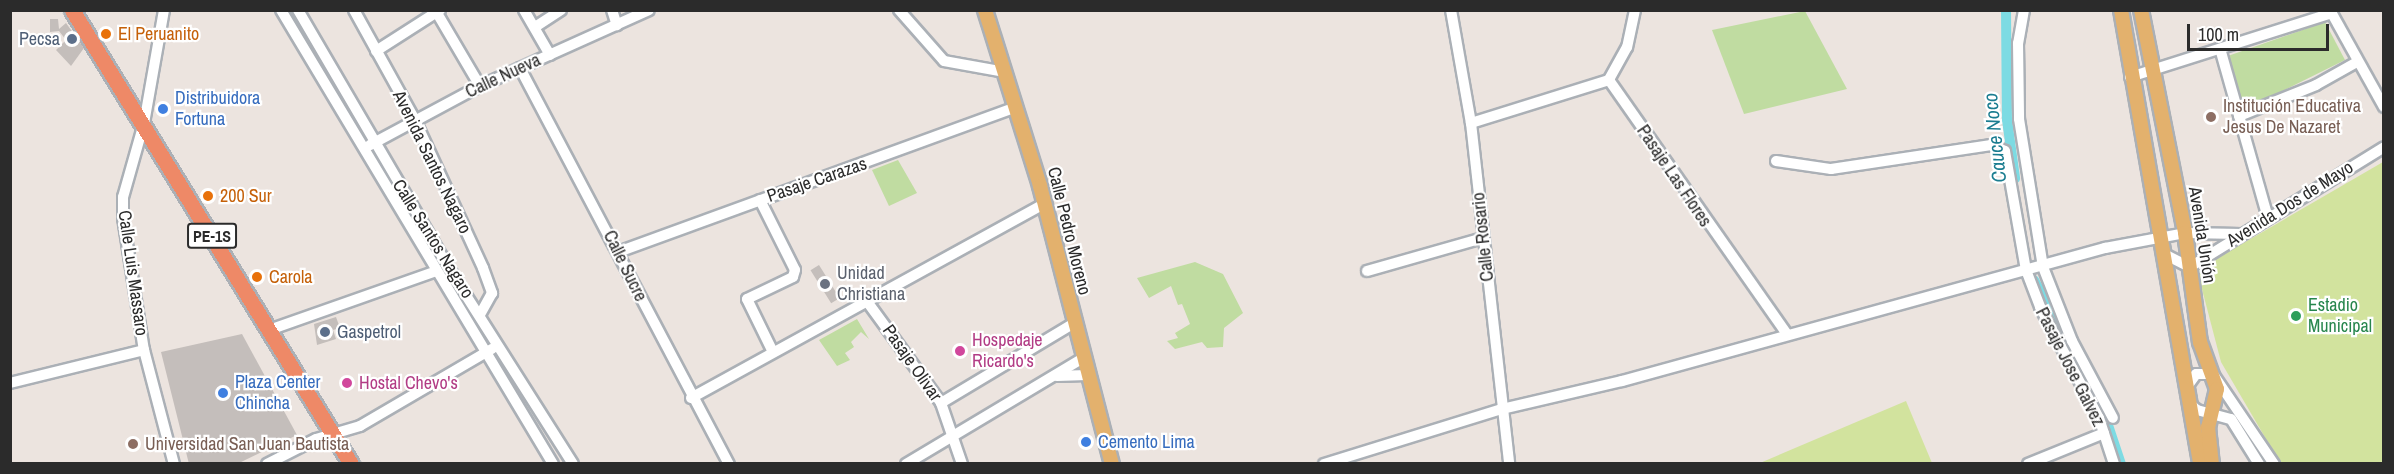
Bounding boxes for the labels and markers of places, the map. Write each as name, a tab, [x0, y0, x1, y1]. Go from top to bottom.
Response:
place label: El Peruanito	[118, 23, 199, 45]
marker: El Peruanito	[99, 27, 113, 41]
place label: Pecsa	[19, 28, 60, 50]
marker: Pecsa	[65, 32, 79, 46]
place label: Distribuidora Fortuna	[175, 88, 260, 130]
place label: Institución Educativa Jesus De Nazaret	[2223, 96, 2361, 138]
marker: Distribuidora Fortuna	[156, 102, 170, 116]
marker: Institución Educativa Jesus De Nazaret	[2204, 110, 2218, 124]
place label: 200 Sur	[220, 185, 272, 207]
marker: 200 Sur	[201, 189, 215, 203]
place label: Unidad Christiana	[837, 263, 905, 306]
place label: Carola	[269, 266, 312, 288]
marker: Carola	[250, 270, 264, 284]
marker: Unidad Christiana	[818, 277, 832, 291]
place label: Estadio Municipal	[2308, 295, 2372, 338]
marker: Estadio Municipal	[2289, 309, 2303, 323]
place label: Gaspetrol	[337, 321, 401, 343]
marker: Gaspetrol	[318, 325, 332, 339]
place label: Hospedaje Ricardo's	[972, 330, 1043, 372]
marker: Hospedaje Ricardo's	[953, 344, 967, 358]
place label: Plaza Center Chincha	[235, 372, 320, 415]
place label: Hostal Chevo's	[359, 372, 458, 394]
marker: Hostal Chevo's	[340, 376, 354, 390]
marker: Plaza Center Chincha	[216, 386, 230, 400]
place label: Cemento Lima	[1098, 431, 1195, 453]
place label: Universidad San Juan Bautista	[145, 433, 349, 455]
marker: Cemento Lima	[1079, 435, 1093, 449]
marker: Universidad San Juan Bautista	[126, 437, 140, 451]

